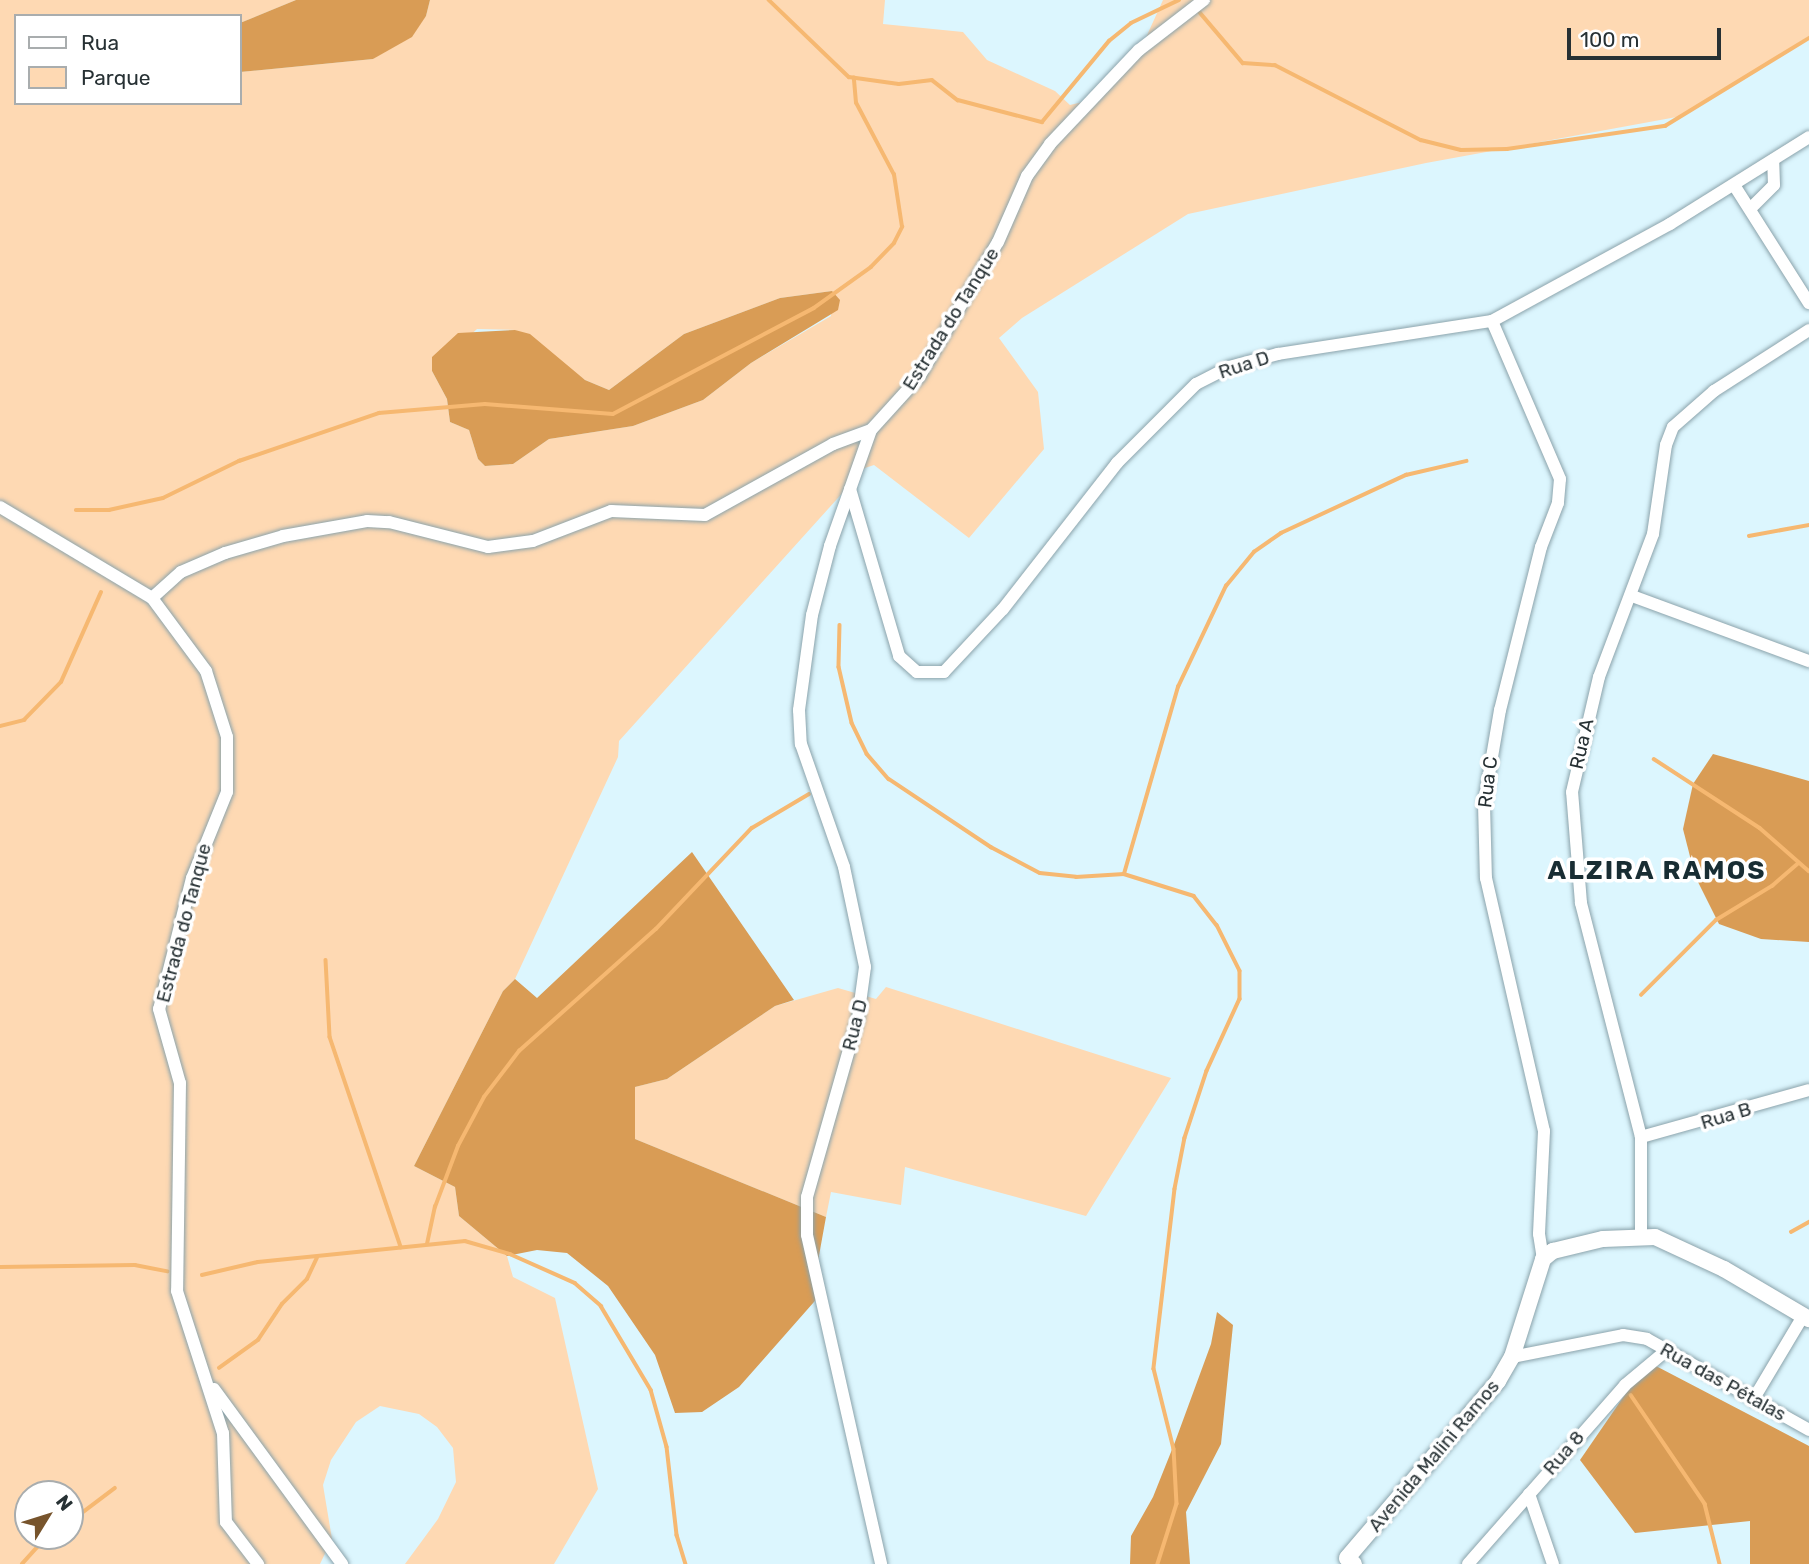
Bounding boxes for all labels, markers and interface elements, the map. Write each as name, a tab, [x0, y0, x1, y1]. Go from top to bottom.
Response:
legend	[14, 14, 242, 105]
scale bar	[1571, 14, 1725, 58]
text: 100 m	[1580, 27, 1639, 52]
text: Rua	[81, 30, 119, 55]
text: Parque	[81, 65, 151, 90]
street label: Estrada do Tanque	[898, 243, 1004, 395]
street label: Rua D	[1216, 346, 1272, 384]
street label: Rua A	[1565, 716, 1599, 772]
street label: Rua C	[1474, 755, 1502, 809]
street label: Estrada do Tanque	[152, 841, 216, 1005]
district label: ALZIRA RAMOS	[1549, 855, 1765, 887]
street label: Rua D	[838, 997, 872, 1053]
street label: Rua B	[1698, 1098, 1754, 1134]
street label: Rua das Pétalas	[1656, 1338, 1790, 1426]
street label: Avenida Malini Ramos	[1364, 1375, 1504, 1537]
street label: Rua 8	[1539, 1426, 1589, 1480]
north arrow	[14, 1480, 84, 1550]
text: N	[51, 1491, 78, 1515]

